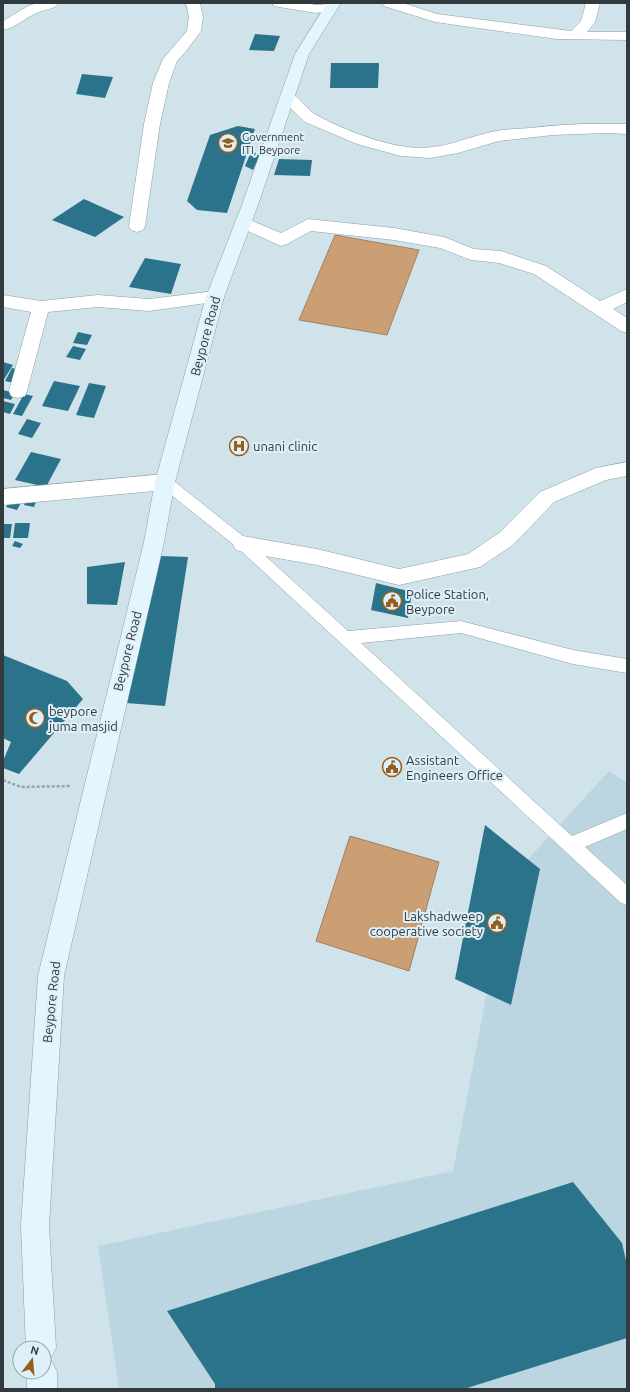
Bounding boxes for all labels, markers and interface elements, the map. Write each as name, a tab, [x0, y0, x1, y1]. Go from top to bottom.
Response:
place label: Government ITI, Beypore	[242, 131, 304, 156]
school or university icon: Government ITI, Beypore	[217, 132, 239, 154]
street label: Beypore Road	[188, 295, 222, 377]
hospital icon: unani clinic	[228, 435, 250, 457]
place label: unani clinic	[253, 439, 317, 453]
place label: Police Station, Beypore	[406, 587, 489, 616]
public building icon: Police Station, Beypore	[381, 590, 403, 612]
street label: Beypore Road	[110, 610, 144, 692]
place label: beypore juma masjid	[48, 704, 118, 733]
mosque icon: beypore juma masjid	[24, 707, 46, 729]
place label: Assistant Engineers Office	[406, 753, 503, 782]
public building icon: Assistant Engineers Office	[381, 756, 403, 778]
place label: Lakshadweep cooperative society	[370, 909, 483, 938]
public building icon: Lakshadweep cooperative society	[486, 912, 508, 934]
street label: Beypore Road	[40, 961, 62, 1043]
north arrow	[12, 1340, 52, 1380]
text: N	[29, 1343, 40, 1357]

